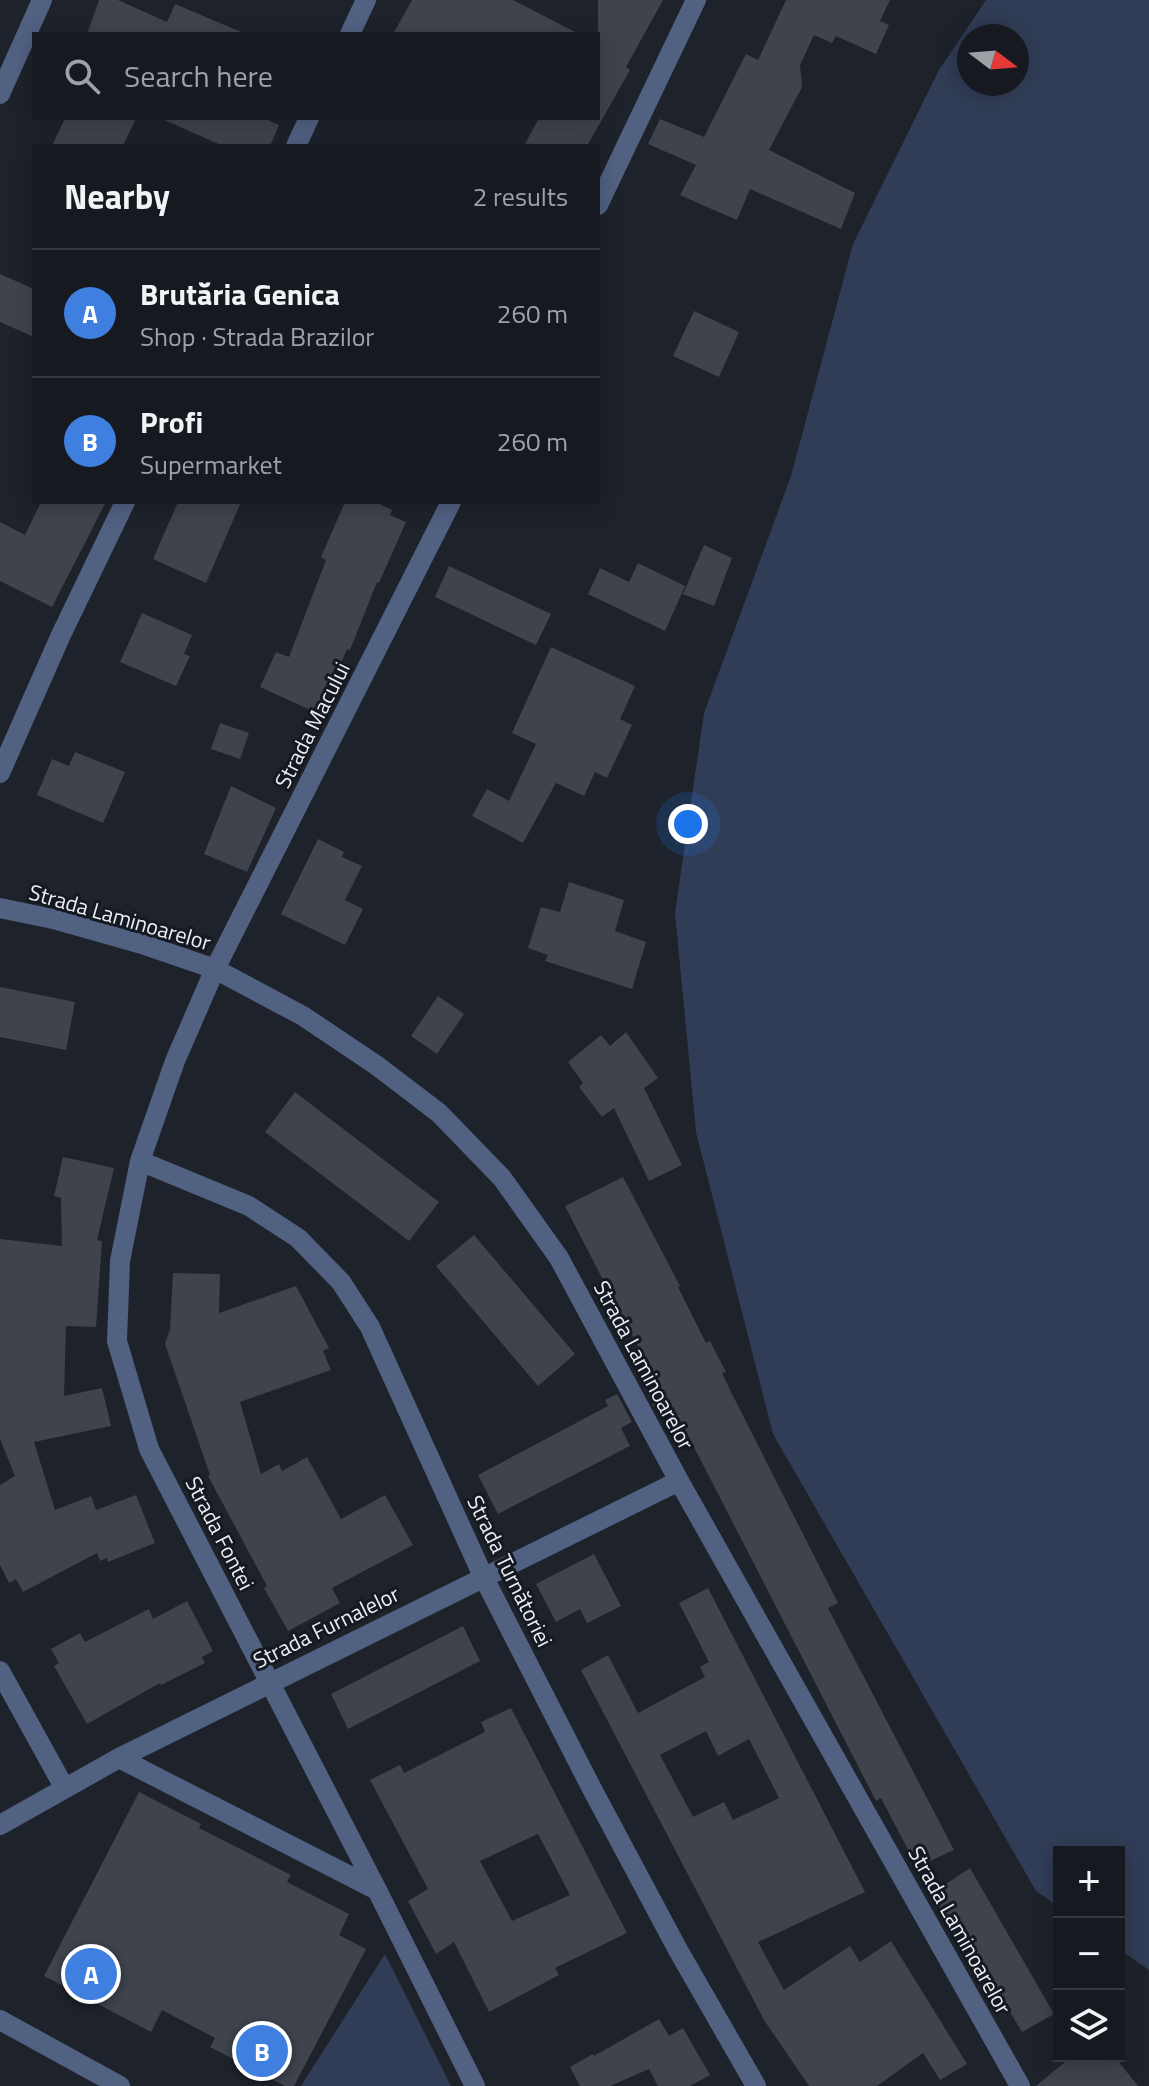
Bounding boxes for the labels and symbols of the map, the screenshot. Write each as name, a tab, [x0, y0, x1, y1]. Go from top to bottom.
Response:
north arrow	[957, 24, 1029, 96]
street label: Strada Macului	[266, 656, 358, 794]
your location	[668, 804, 708, 844]
street label: Strada Laminoarelor	[25, 875, 215, 959]
street label: Strada Laminoarelor	[585, 1274, 703, 1456]
street label: Strada Fontei	[177, 1470, 263, 1596]
street label: Strada Turnătoriei	[459, 1489, 561, 1653]
street label: Strada Furnalelor	[247, 1577, 405, 1677]
street label: Strada Laminoarelor	[900, 1840, 1021, 2021]
pin: A	[65, 1944, 117, 2004]
pin: B	[236, 2021, 288, 2081]

